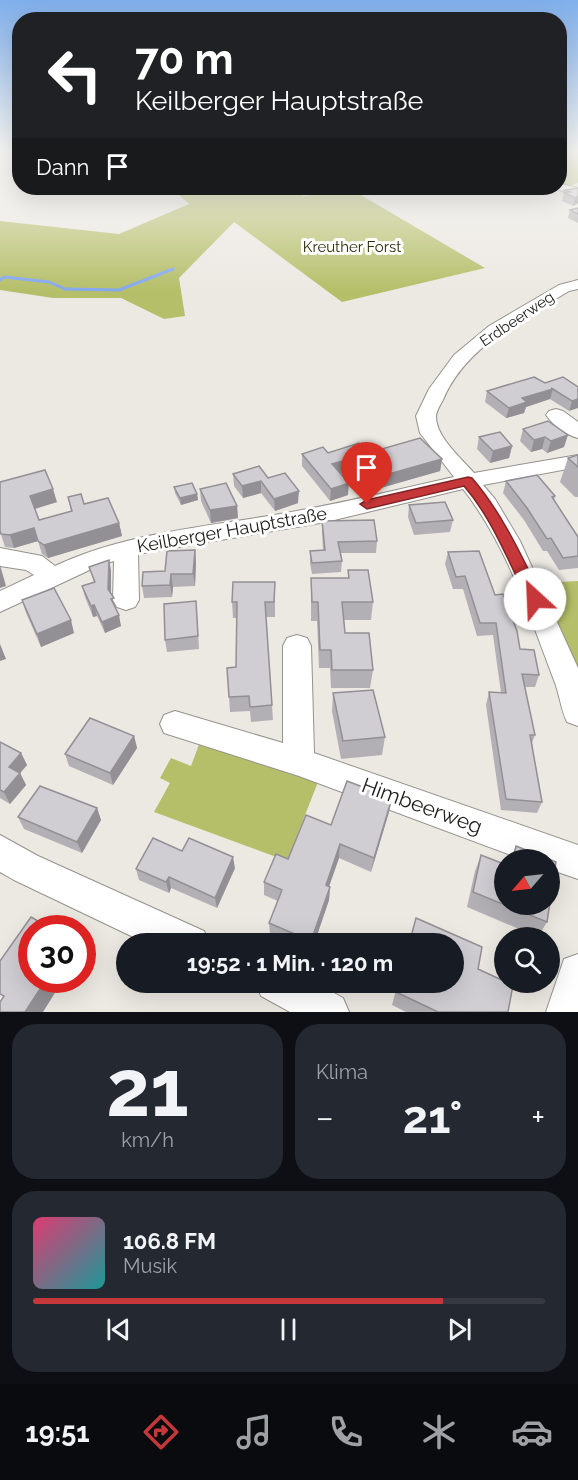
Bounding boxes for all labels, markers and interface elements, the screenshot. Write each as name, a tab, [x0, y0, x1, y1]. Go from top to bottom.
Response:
text: 70 m	[135, 35, 234, 84]
icon: left	[36, 36, 114, 114]
text: Keilberger Hauptstraße	[135, 85, 423, 116]
icon: arrive	[101, 150, 134, 183]
text: Dann	[36, 154, 89, 180]
park label: Kreuther Forst	[303, 238, 401, 256]
street label: Erdbeerweg	[476, 288, 558, 350]
pin	[341, 442, 392, 504]
icon: arrive	[350, 451, 383, 484]
street label: Keilberger Hauptstraße	[135, 502, 329, 557]
position arrow	[503, 567, 567, 631]
street label: Himbeerweg	[359, 772, 486, 839]
north arrow	[494, 849, 560, 915]
map controls	[494, 849, 560, 993]
speed limit sign: 30	[18, 915, 96, 993]
button: search	[494, 927, 560, 993]
text: 19:52 · 1 Min. · 120 m	[187, 950, 393, 976]
text: 21	[106, 1043, 189, 1134]
text: Klima	[316, 1060, 368, 1084]
text: 21°	[403, 1091, 462, 1144]
text: −	[316, 1098, 334, 1137]
text: +	[531, 1098, 545, 1137]
text: km/h	[121, 1128, 174, 1152]
text: 106.8 FM	[123, 1228, 216, 1254]
text: Musik	[123, 1254, 177, 1278]
icon: previous	[102, 1313, 135, 1346]
icon: pause	[272, 1313, 305, 1346]
icon: next	[443, 1313, 476, 1346]
icon: directions	[140, 1411, 182, 1453]
icon: music	[233, 1411, 275, 1453]
icon: phone	[325, 1411, 367, 1453]
icon: climate	[418, 1411, 460, 1453]
icon: car	[511, 1411, 553, 1453]
text: 19:51	[25, 1417, 90, 1448]

